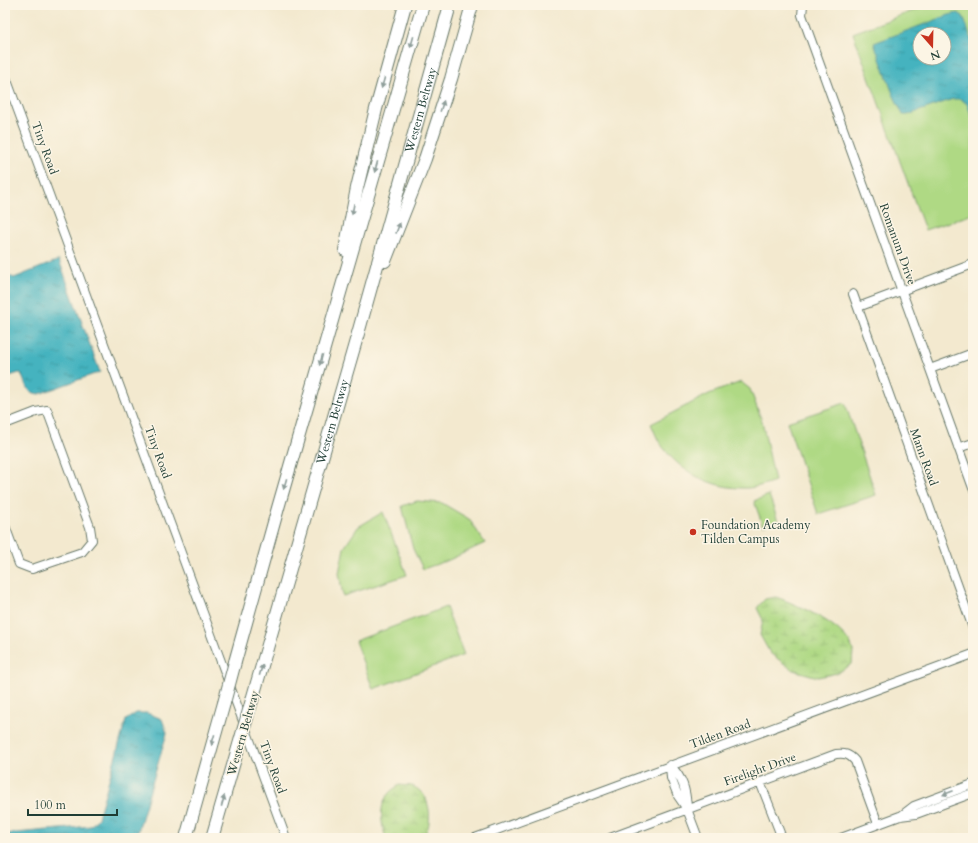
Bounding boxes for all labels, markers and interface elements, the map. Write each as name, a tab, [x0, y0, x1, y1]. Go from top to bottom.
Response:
north arrow	[912, 26, 952, 66]
one-way arrow	[409, 37, 415, 49]
text: N	[928, 46, 942, 64]
street label: Western Beltway	[401, 65, 440, 155]
one-way arrow	[380, 77, 386, 89]
one-way arrow	[440, 99, 446, 111]
street label: Tiny Road	[28, 119, 62, 177]
one-way arrow	[373, 162, 379, 174]
street label: Romanum Drive	[876, 201, 920, 287]
one-way arrow	[350, 203, 356, 216]
one-way arrow	[396, 221, 402, 233]
one-way arrow	[318, 354, 324, 366]
street label: Western Beltway	[312, 377, 353, 467]
street label: Tiny Road	[141, 423, 175, 481]
street label: Mann Road	[906, 426, 942, 488]
one-way arrow	[282, 479, 288, 491]
place label: Foundation Academy Tilden Campus	[701, 517, 811, 547]
marker: Foundation Academy Tilden Campus	[688, 527, 698, 537]
one-way arrow	[258, 664, 264, 676]
street label: Western Beltway	[223, 688, 263, 778]
street label: Tilden Road	[687, 715, 753, 752]
one-way arrow	[210, 734, 216, 746]
street label: Tiny Road	[256, 738, 290, 796]
street label: Firelight Drive	[722, 749, 798, 789]
scale bar	[28, 791, 117, 817]
one-way arrow	[942, 791, 954, 797]
one-way arrow	[220, 794, 226, 806]
text: 100 m	[34, 797, 67, 813]

